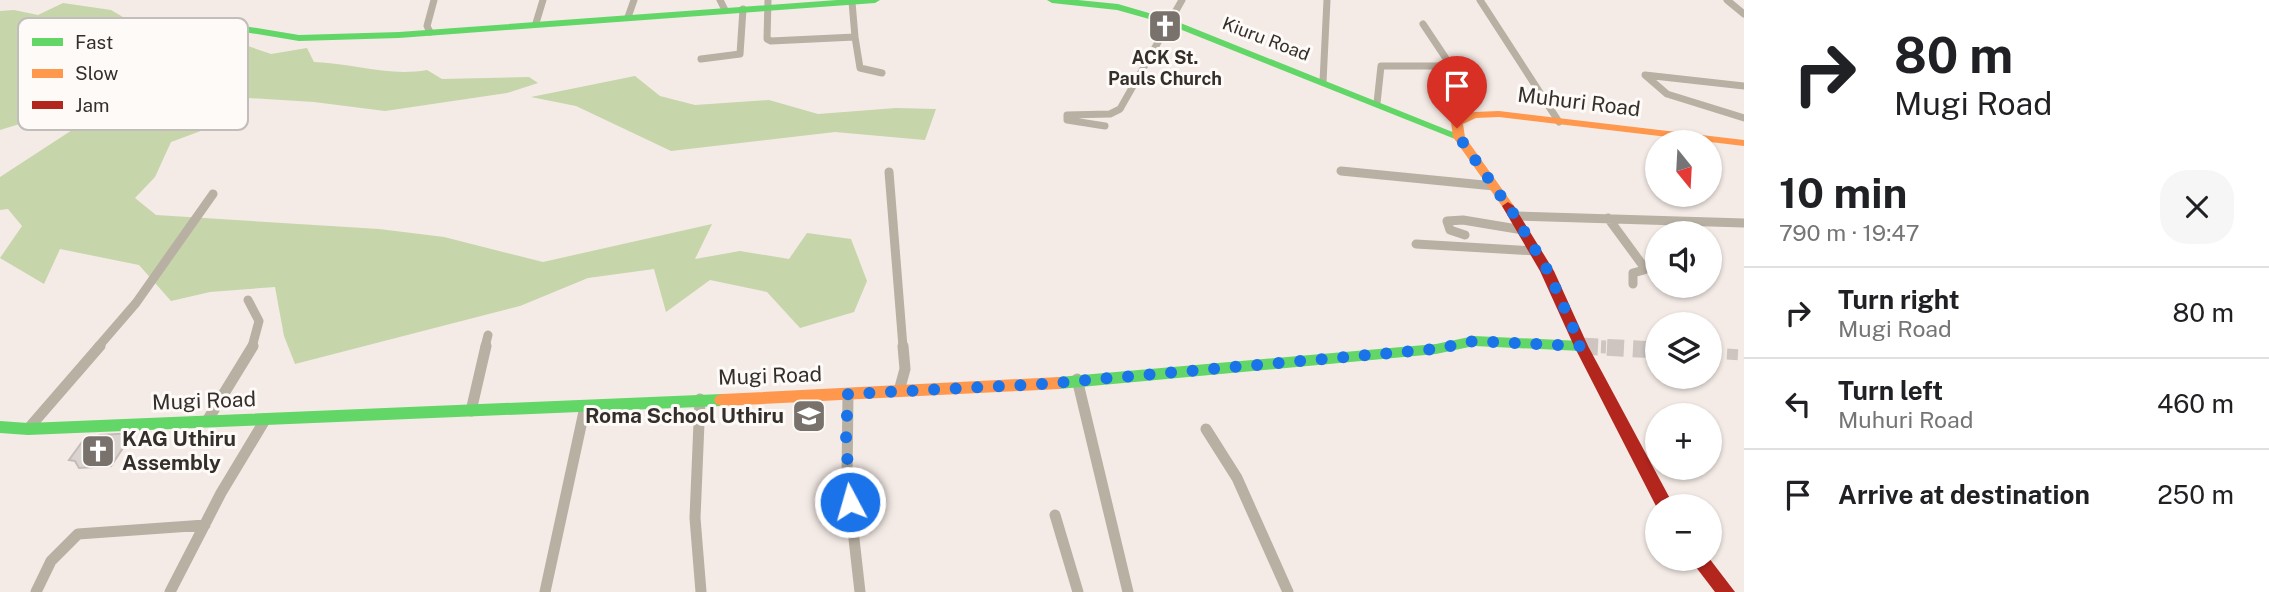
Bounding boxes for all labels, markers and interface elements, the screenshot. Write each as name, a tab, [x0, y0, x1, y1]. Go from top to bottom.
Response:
church icon: ACK St. Pauls Church	[1146, 7, 1184, 45]
street label: Kiuru Road	[1220, 12, 1313, 65]
legend	[18, 18, 248, 130]
text: 80 m	[1894, 26, 2013, 84]
icon: right	[1779, 28, 1870, 119]
text: Fast	[75, 31, 113, 53]
place label: ACK St. Pauls Church	[1108, 47, 1222, 89]
pin	[1427, 56, 1487, 128]
text: Slow	[75, 62, 119, 84]
icon: arrive	[1438, 67, 1476, 105]
street label: Muhuri Road	[1516, 82, 1642, 121]
text: Mugi Road	[1894, 85, 2052, 122]
text: Jam	[75, 94, 109, 116]
north arrow	[1645, 130, 1722, 206]
map controls	[1645, 130, 1722, 571]
text: 10 min	[1779, 168, 1907, 217]
button: close	[2160, 170, 2234, 244]
text: 790 m · 19:47	[1779, 219, 1919, 246]
button: sound	[1645, 221, 1722, 298]
text: Turn right	[1838, 284, 1960, 315]
icon: right	[1779, 294, 1817, 332]
text: 80 m	[2173, 297, 2234, 328]
button: layers	[1645, 312, 1722, 389]
text: Mugi Road	[1838, 315, 1952, 342]
street label: Mugi Road	[718, 361, 822, 390]
text: Turn left	[1838, 375, 1943, 406]
icon: left	[1779, 385, 1817, 423]
street label: Mugi Road	[152, 386, 256, 415]
text: 460 m	[2157, 388, 2234, 419]
school or university icon: Roma School Uthiru	[790, 397, 828, 435]
place label: Roma School Uthiru	[585, 403, 784, 428]
button: +	[1645, 403, 1722, 480]
text: Muhuri Road	[1838, 406, 1973, 433]
place label: KAG Uthiru Assembly	[122, 426, 236, 475]
church icon: KAG Uthiru Assembly	[79, 432, 117, 470]
position arrow	[813, 465, 887, 539]
icon: arrive	[1779, 476, 1817, 514]
text: Arrive at destination	[1838, 479, 2090, 510]
text: 250 m	[2157, 479, 2234, 510]
button: −	[1645, 494, 1722, 571]

